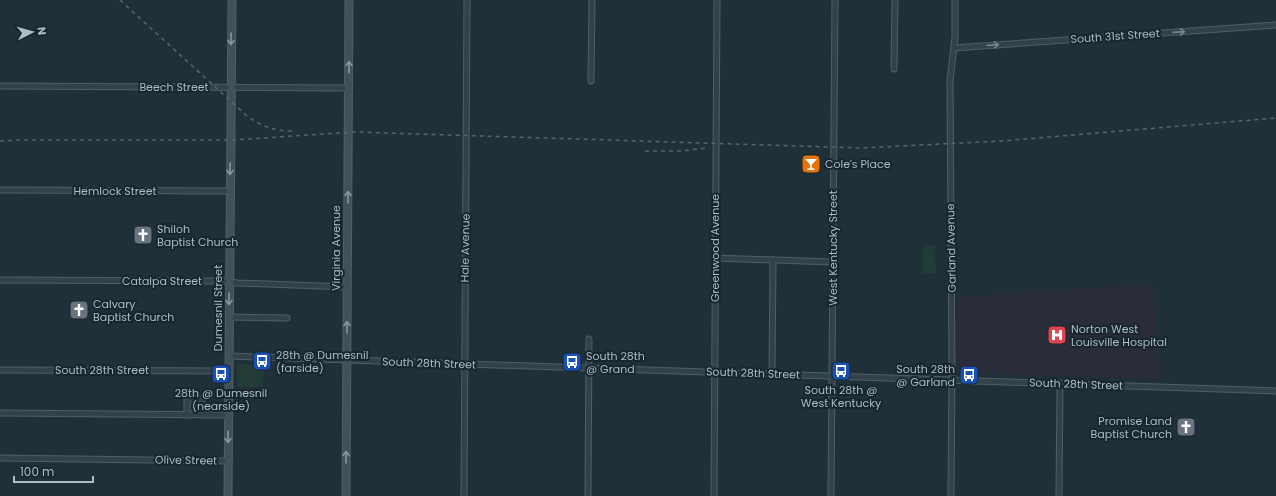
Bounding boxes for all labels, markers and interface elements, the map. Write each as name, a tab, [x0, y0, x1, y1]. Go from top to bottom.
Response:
north arrow	[12, 12, 52, 52]
street label: South 31st Street	[1070, 25, 1160, 47]
text: N	[34, 26, 50, 36]
one-way arrow	[1172, 28, 1185, 35]
one-way arrow	[227, 32, 235, 45]
one-way arrow	[986, 42, 999, 49]
one-way arrow	[345, 61, 353, 74]
street label: Beech Street	[139, 79, 209, 95]
bar icon: Cole's Place	[800, 153, 822, 175]
place label: Cole's Place	[825, 156, 891, 172]
one-way arrow	[226, 162, 234, 175]
street label: Hemlock Street	[74, 183, 157, 199]
street label: West Kentucky Street	[825, 190, 841, 306]
one-way arrow	[344, 191, 352, 204]
street label: Greenwood Avenue	[707, 194, 723, 302]
street label: Garland Avenue	[942, 203, 960, 293]
street label: Virginia Avenue	[328, 205, 344, 291]
street label: Hale Avenue	[456, 213, 474, 283]
place label: Shiloh Baptist Church	[157, 221, 238, 250]
church icon: Shiloh Baptist Church	[132, 224, 154, 246]
street label: Dumesnil Street	[210, 265, 226, 351]
street label: Catalpa Street	[122, 273, 202, 289]
one-way arrow	[226, 292, 233, 305]
place label: Calvary Baptist Church	[93, 296, 174, 325]
church icon: Calvary Baptist Church	[68, 299, 90, 321]
one-way arrow	[343, 321, 351, 334]
place label: Norton West Louisville Hospital	[1071, 321, 1167, 350]
hospital icon: Norton West Louisville Hospital	[1046, 324, 1068, 346]
place label: 28th @ Dumesnil (farside)	[276, 347, 369, 376]
place label: South 28th @ Grand	[586, 348, 645, 377]
bus stop icon: 28th @ Dumesnil (farside)	[251, 350, 273, 372]
bus stop icon: South 28th @ Grand	[561, 351, 583, 373]
street label: South 28th Street	[382, 353, 476, 373]
bus stop icon: South 28th @ West Kentucky	[830, 360, 852, 382]
place label: South 28th @ Garland	[896, 361, 955, 390]
street label: South 28th Street	[55, 362, 149, 378]
bus stop icon: 28th @ Dumesnil (nearside)	[210, 363, 232, 385]
street label: South 28th Street	[706, 363, 800, 383]
bus stop icon: South 28th @ Garland	[958, 364, 980, 386]
street label: South 28th Street	[1029, 374, 1123, 394]
place label: South 28th @ West Kentucky	[801, 382, 882, 411]
place label: 28th @ Dumesnil (nearside)	[175, 385, 267, 414]
place label: Promise Land Baptist Church	[1091, 413, 1172, 442]
church icon: Promise Land Baptist Church	[1175, 416, 1197, 438]
one-way arrow	[224, 430, 232, 443]
street label: Olive Street	[155, 451, 217, 469]
one-way arrow	[342, 451, 350, 464]
scale bar	[14, 458, 93, 484]
text: 100 m	[20, 463, 54, 480]

